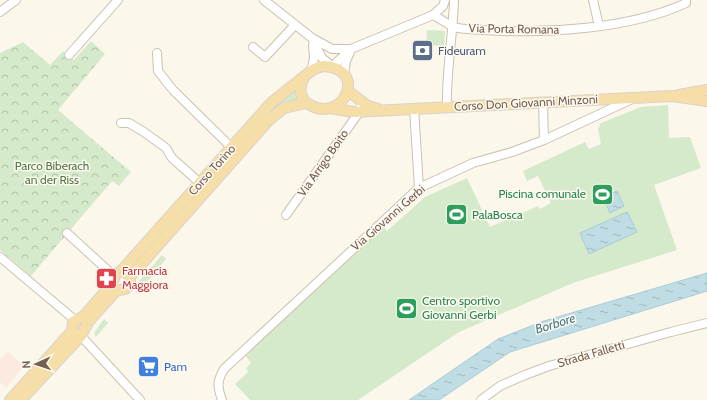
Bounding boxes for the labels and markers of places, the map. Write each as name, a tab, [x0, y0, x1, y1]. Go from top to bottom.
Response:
bank icon: Fideuram	[410, 38, 436, 64]
place label: Fideuram	[438, 43, 486, 58]
sports icon: Piscina comunale	[589, 181, 615, 207]
place label: Piscina comunale	[498, 186, 586, 201]
sports icon: PalaBosca	[443, 202, 469, 228]
place label: PalaBosca	[472, 207, 523, 222]
place label: Farmacia Maggiora	[122, 263, 168, 292]
pharmacy icon: Farmacia Maggiora	[93, 265, 119, 291]
place label: Centro sportivo Giovanni Gerbi	[422, 293, 500, 322]
sports icon: Centro sportivo Giovanni Gerbi	[393, 295, 419, 321]
supermarket icon: Pam	[136, 354, 162, 380]
place label: Pam	[164, 359, 187, 374]

